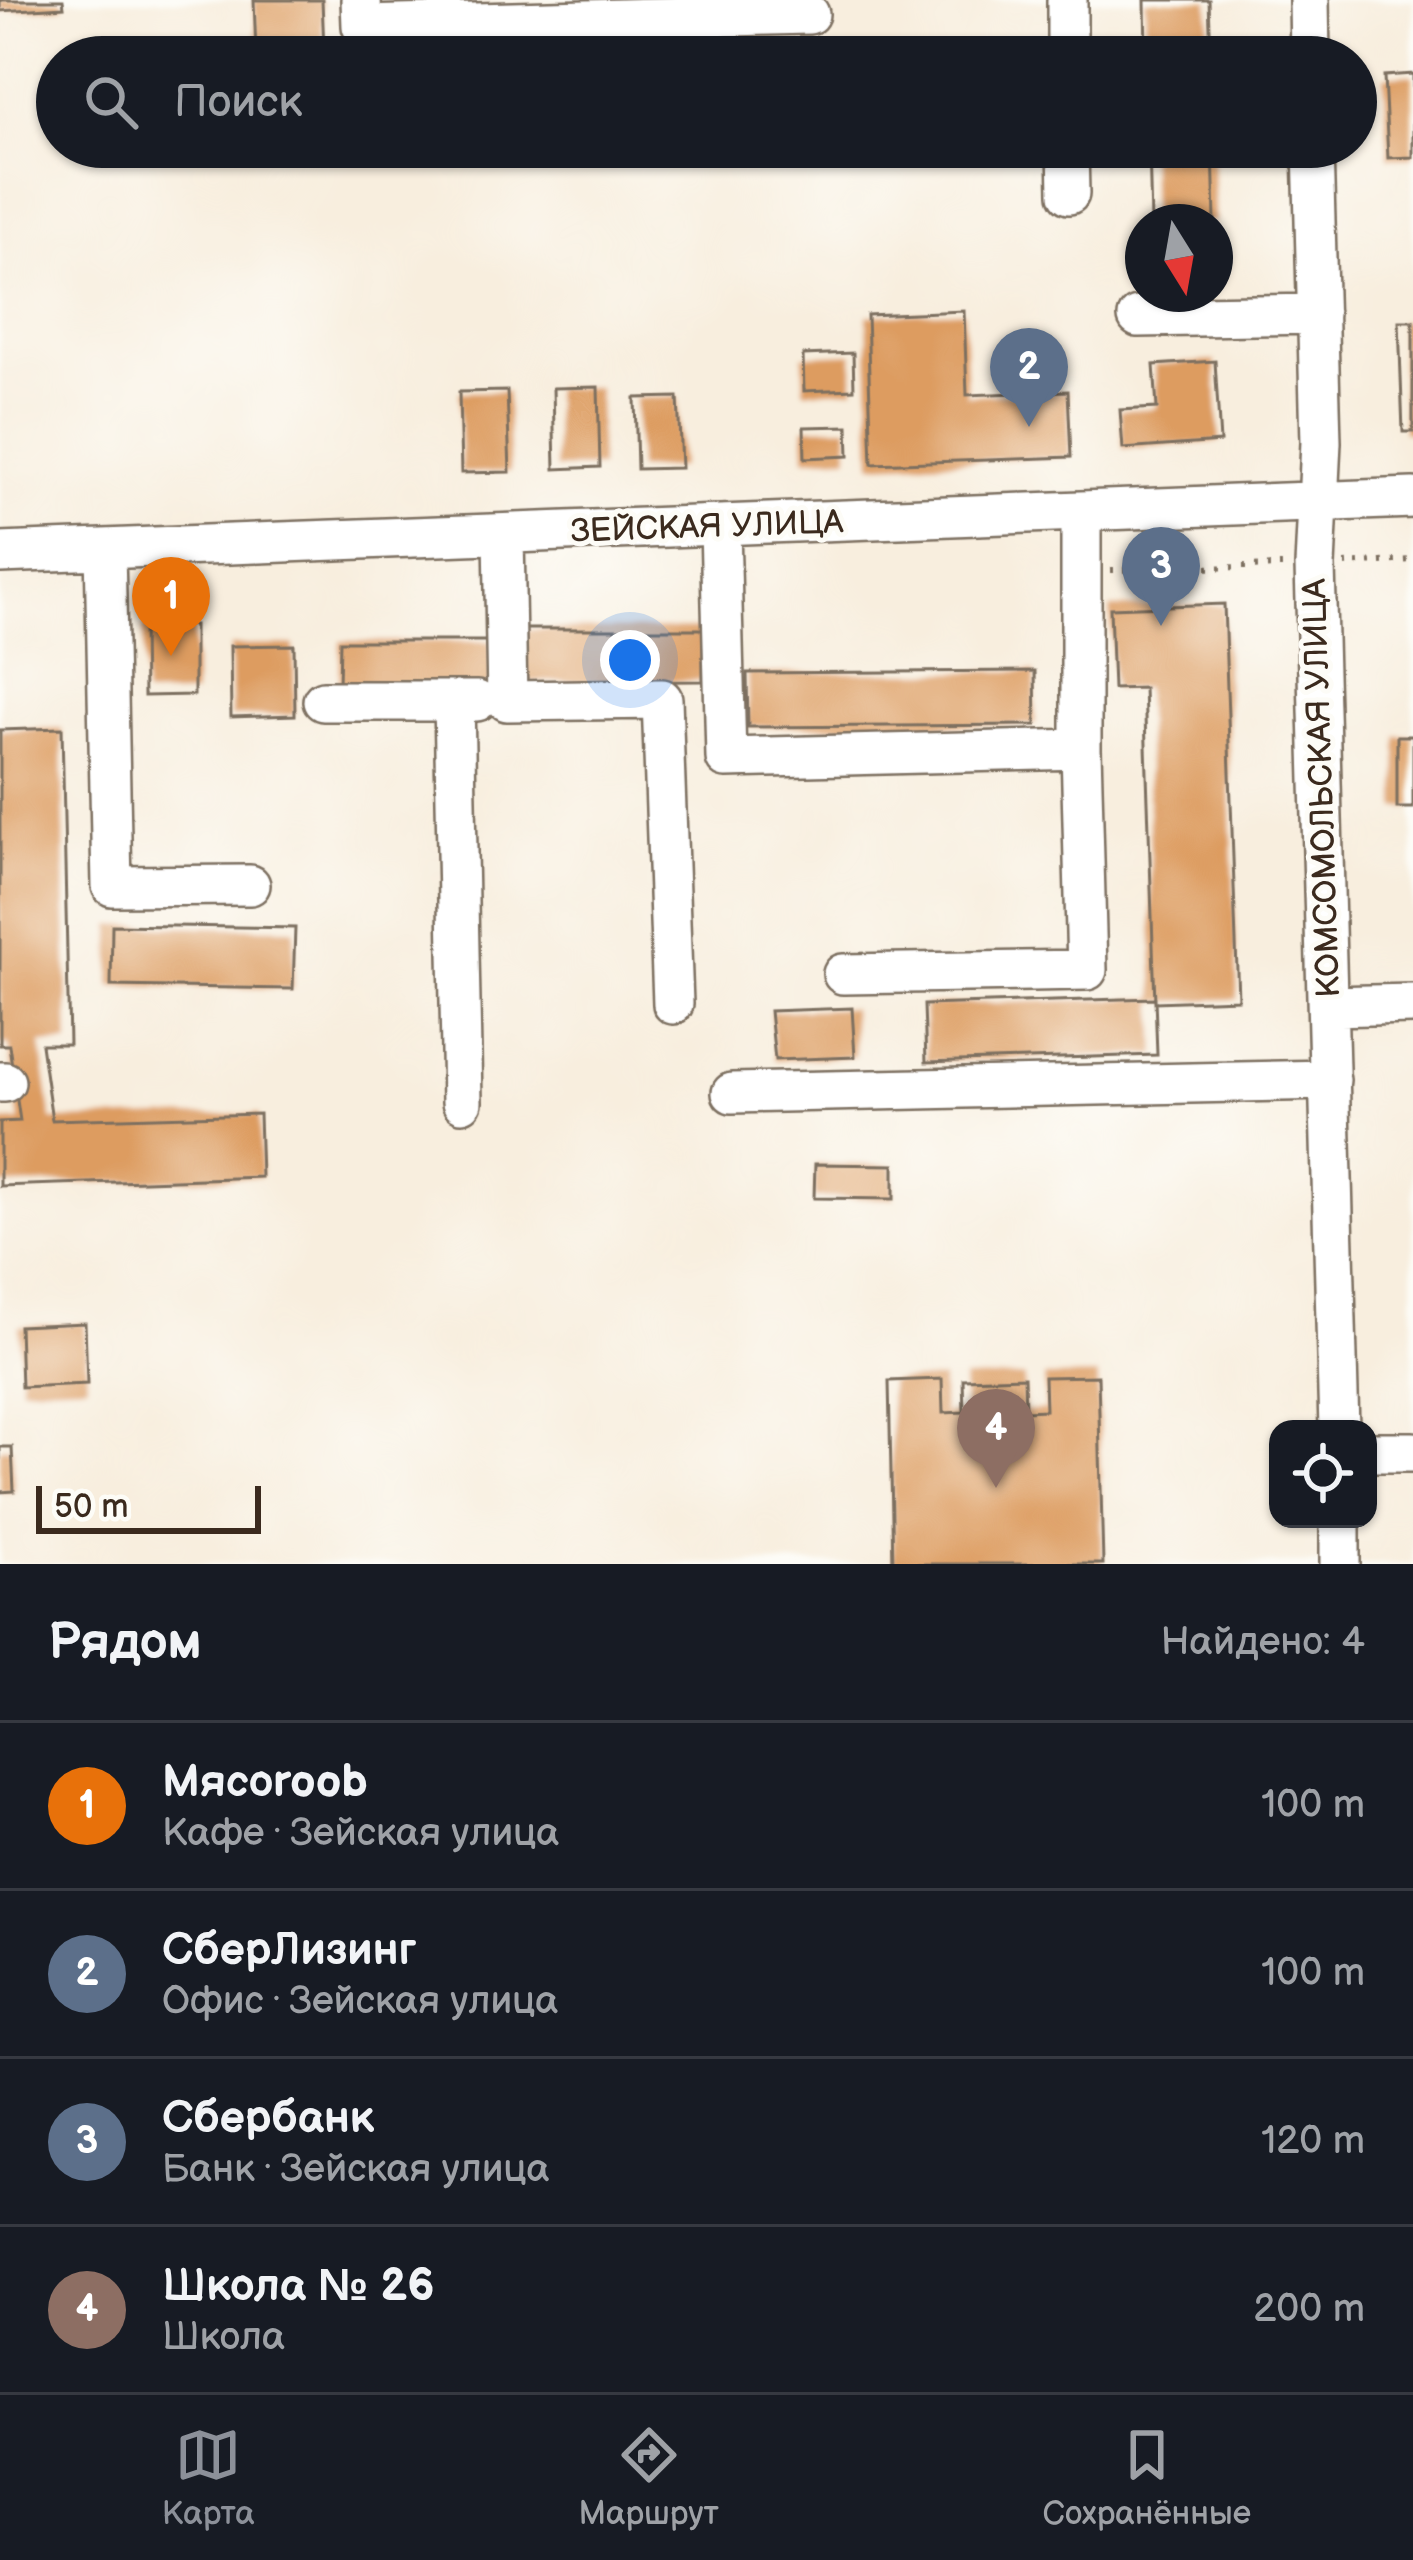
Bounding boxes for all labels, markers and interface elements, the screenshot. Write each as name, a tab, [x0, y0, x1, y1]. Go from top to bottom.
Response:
search box	[36, 36, 1377, 168]
icon: search	[78, 69, 144, 135]
text: Поиск	[174, 75, 302, 130]
north arrow	[1125, 204, 1233, 312]
pin: 2	[990, 328, 1068, 427]
street label: ЗЕЙСКАЯ УЛИЦА	[570, 502, 845, 552]
pin: 3	[1122, 527, 1200, 626]
pin: 1	[132, 557, 210, 656]
street label: КОМСОМОЛЬСКАЯ УЛИЦА	[1295, 577, 1349, 998]
your location	[600, 630, 660, 690]
pin: 4	[957, 1389, 1035, 1488]
map controls	[1269, 1420, 1377, 1528]
button: locate	[1269, 1420, 1377, 1528]
scale bar	[36, 1480, 261, 1533]
text: 50 m	[54, 1487, 129, 1527]
text: Рядом	[48, 1612, 202, 1673]
text: Найдено: 4	[1161, 1619, 1365, 1666]
text: Мясоroob	[162, 1755, 368, 1810]
text: 1	[79, 1782, 95, 1829]
text: 100 m	[1261, 1782, 1365, 1829]
text: Кафе · Зейская улица	[162, 1810, 559, 1857]
text: СберЛизинг	[162, 1923, 417, 1978]
text: 2	[75, 1950, 99, 1997]
text: 100 m	[1261, 1950, 1365, 1997]
text: Офис · Зейская улица	[162, 1978, 558, 2025]
text: Сбербанк	[162, 2091, 374, 2146]
text: 3	[76, 2118, 98, 2165]
text: 120 m	[1261, 2118, 1365, 2165]
text: Банк · Зейская улица	[162, 2146, 550, 2193]
text: Школа № 26	[162, 2259, 435, 2314]
text: 4	[76, 2286, 98, 2333]
text: 200 m	[1253, 2286, 1365, 2333]
text: Школа	[162, 2314, 285, 2361]
tab: Карта	[162, 2422, 255, 2534]
tab: Маршрут	[579, 2422, 719, 2534]
tab: Сохранённые	[1043, 2422, 1251, 2534]

